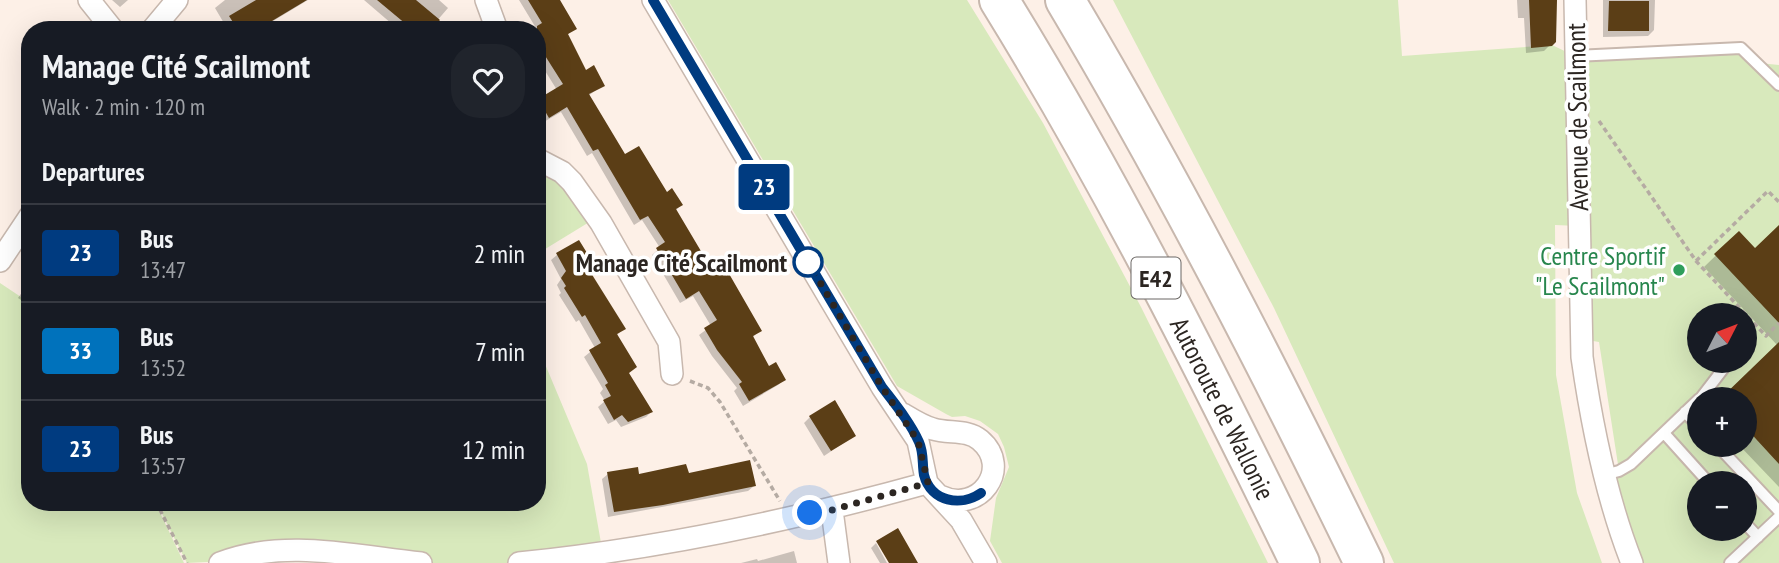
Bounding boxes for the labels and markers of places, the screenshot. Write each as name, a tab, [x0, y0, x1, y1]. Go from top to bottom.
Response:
place label: Centre Sportif "Le Scailmont"	[1535, 239, 1666, 302]
place label: Manage Cité Scailmont	[576, 246, 787, 279]
marker: Manage Cité Scailmont	[793, 247, 823, 277]
marker: Centre Sportif "Le Scailmont"	[1671, 262, 1687, 278]

